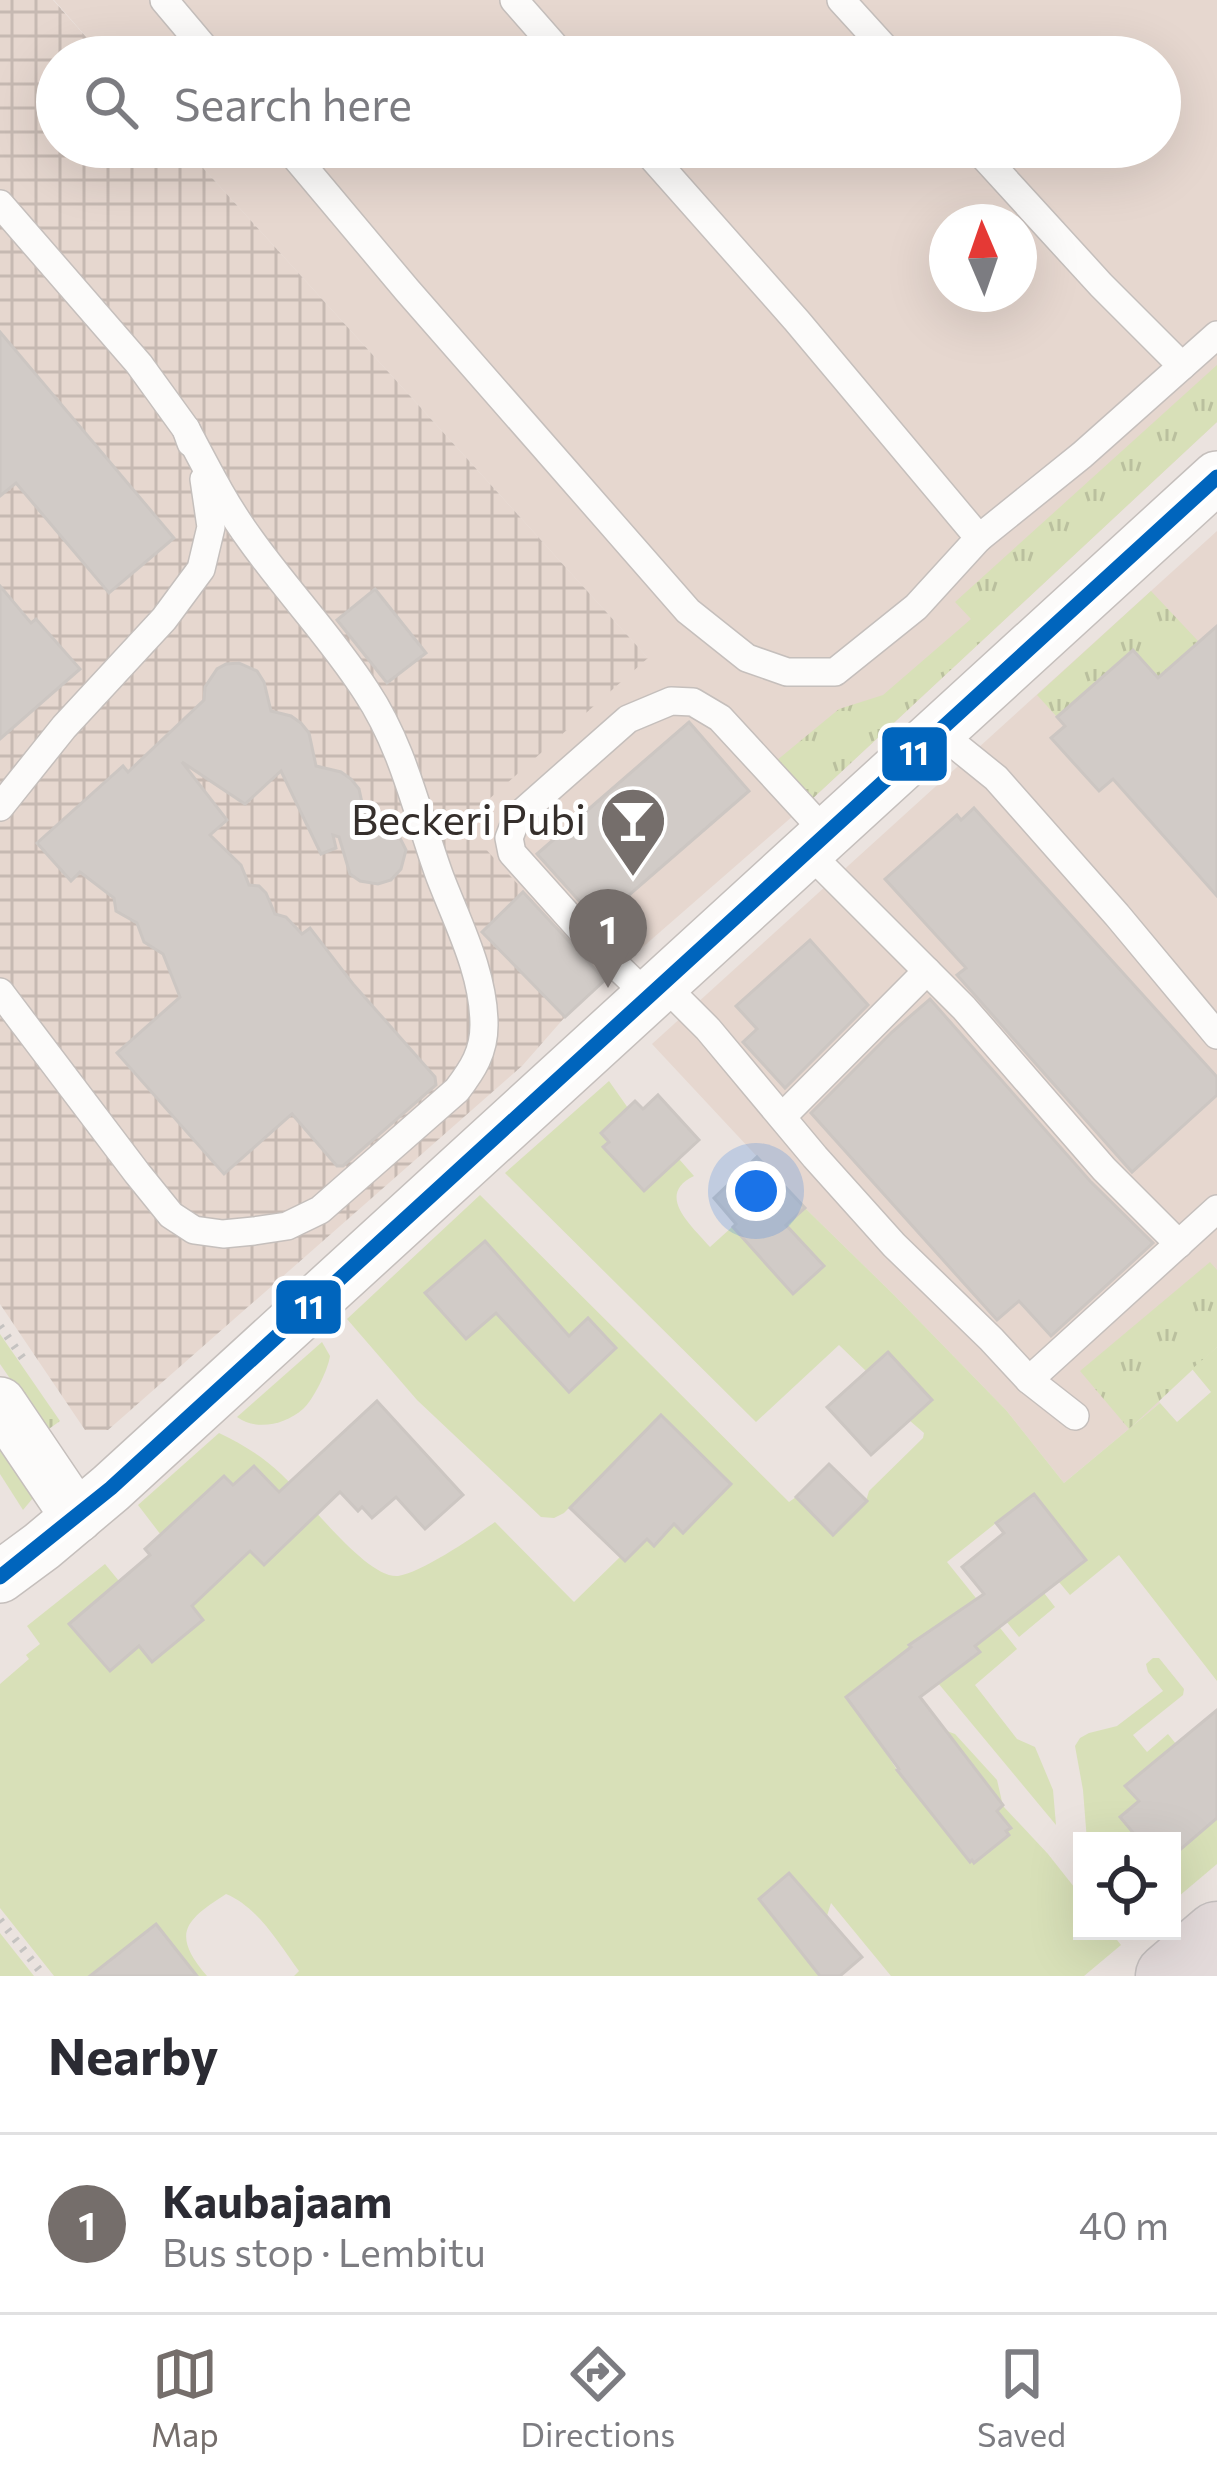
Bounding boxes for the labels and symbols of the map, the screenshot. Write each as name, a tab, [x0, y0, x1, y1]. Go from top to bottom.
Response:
north arrow	[929, 204, 1037, 312]
line badge: 11	[880, 725, 949, 783]
text: 11	[899, 731, 929, 772]
bar icon: Beckeri Pubi	[598, 785, 668, 879]
place label: Beckeri Pubi	[351, 792, 586, 844]
pin: 1	[569, 889, 647, 988]
your location	[726, 1161, 786, 1221]
line badge: 11	[274, 1278, 343, 1336]
text: 11	[294, 1285, 324, 1326]

